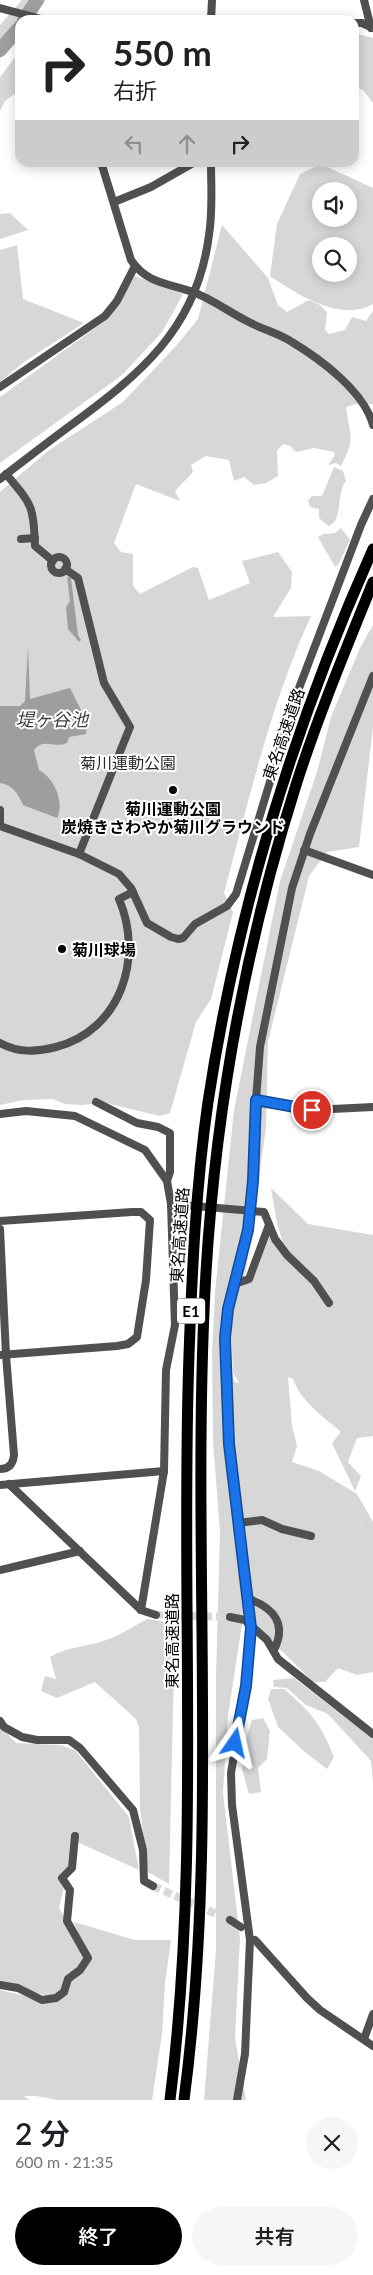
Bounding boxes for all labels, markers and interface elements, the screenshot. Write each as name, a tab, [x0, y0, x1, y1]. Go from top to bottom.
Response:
text: 550 m	[113, 31, 212, 73]
icon: right	[30, 35, 95, 100]
text: 右折	[113, 77, 157, 104]
icon: left	[120, 130, 148, 158]
icon: ahead	[173, 130, 201, 158]
icon: right	[226, 130, 254, 158]
map controls	[312, 182, 357, 282]
button: sound	[312, 182, 357, 227]
button: search	[312, 237, 357, 282]
street label: 東名高速道路	[258, 686, 308, 782]
water label: 堤ヶ谷池	[16, 708, 90, 730]
park label: 菊川運動公園	[80, 753, 176, 772]
marker: 菊川運動公園 炭焼きさわやか菊川グラウンド	[167, 784, 179, 796]
place label: 菊川運動公園 炭焼きさわやか菊川グラウンド	[61, 799, 285, 836]
place label: 菊川球場	[72, 940, 136, 959]
marker: 菊川球場	[56, 943, 68, 955]
pin	[291, 1089, 333, 1131]
icon: arrive	[298, 1096, 326, 1124]
street label: 東名高速道路	[166, 1186, 192, 1284]
road number: E1	[177, 1298, 205, 1324]
street label: 東名高速道路	[162, 1593, 181, 1689]
position arrow	[208, 1716, 260, 1768]
text: 2 分	[15, 2115, 70, 2151]
button: close	[306, 2117, 358, 2169]
text: 600 m · 21:35	[15, 2152, 114, 2171]
button: 終了	[15, 2207, 182, 2265]
button: 共有	[192, 2207, 358, 2265]

